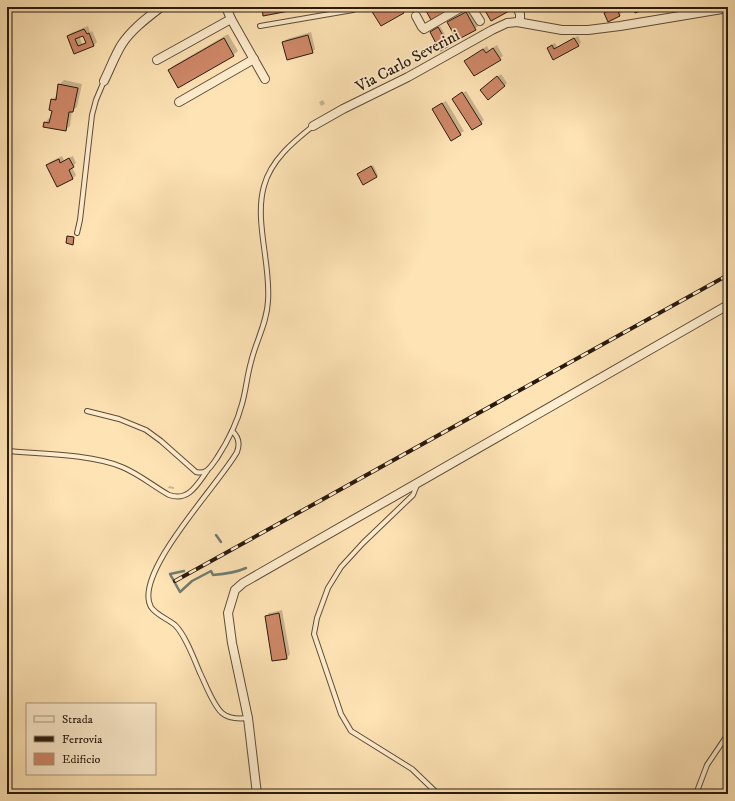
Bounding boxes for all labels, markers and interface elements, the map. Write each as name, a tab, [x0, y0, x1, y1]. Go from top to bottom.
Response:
street label: Via Carlo Severini	[351, 25, 463, 97]
legend	[26, 703, 156, 775]
text: Strada	[62, 712, 94, 727]
text: Ferrovia	[62, 732, 103, 747]
text: Edificio	[62, 752, 101, 767]

